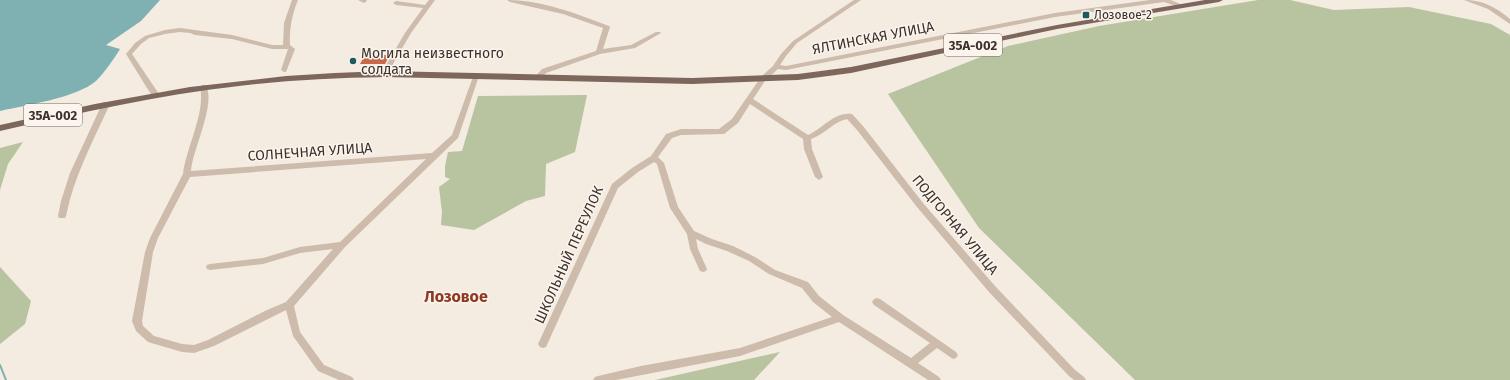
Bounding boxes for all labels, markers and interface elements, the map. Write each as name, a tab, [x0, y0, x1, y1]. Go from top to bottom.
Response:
place label: Лозовое-2	[1094, 8, 1152, 22]
marker: Лозовое-2	[1081, 10, 1091, 20]
street label: ЯЛТИНСКАЯ УЛИЦА	[811, 18, 935, 58]
road number: 35А-002	[944, 34, 1002, 56]
place label: Могила неизвестного солдата	[361, 45, 504, 78]
marker: Могила неизвестного солдата	[348, 56, 358, 66]
road number: 35А-002	[24, 104, 82, 126]
street label: СОЛНЕЧНАЯ УЛИЦА	[247, 139, 373, 165]
street label: ПОДГОРНАЯ УЛИЦА	[908, 172, 1002, 278]
street label: ШКОЛЬНЫЙ ПЕРЕУЛОК	[531, 183, 607, 326]
district label: Лозовое	[424, 287, 488, 306]

